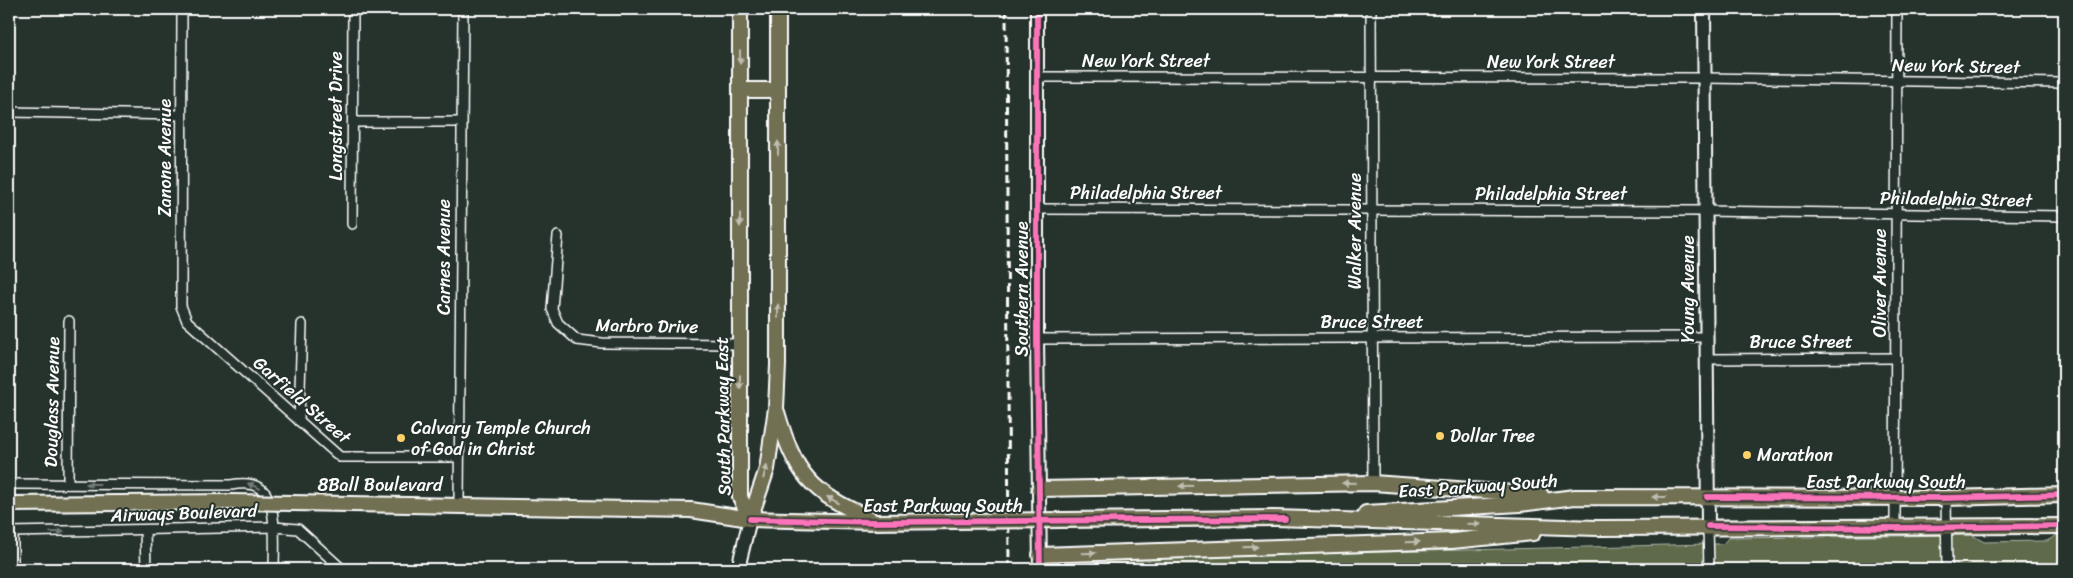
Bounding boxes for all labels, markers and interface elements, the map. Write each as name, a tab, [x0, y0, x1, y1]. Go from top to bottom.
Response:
street label: New York Street	[1082, 45, 1211, 77]
street label: New York Street	[1487, 46, 1616, 78]
street label: New York Street	[1892, 49, 2021, 83]
one-way arrow	[736, 50, 744, 66]
street label: Longstreet Drive	[320, 51, 352, 181]
street label: Zanone Avenue	[149, 99, 181, 217]
one-way arrow	[774, 140, 782, 156]
street label: Walker Avenue	[1339, 173, 1371, 289]
street label: Philadelphia Street	[1070, 177, 1223, 209]
street label: Philadelphia Street	[1475, 178, 1628, 210]
street label: Philadelphia Street	[1880, 182, 2033, 216]
street label: Carnes Avenue	[428, 199, 460, 315]
one-way arrow	[736, 212, 744, 228]
street label: Southern Avenue	[1006, 221, 1038, 357]
street label: Oliver Avenue	[1864, 229, 1896, 337]
street label: Young Avenue	[1672, 235, 1704, 343]
one-way arrow	[774, 303, 782, 319]
street label: Bruce Street	[1320, 306, 1424, 338]
street label: Marbro Drive	[595, 309, 699, 343]
street label: Bruce Street	[1749, 326, 1853, 358]
street label: Douglass Avenue	[35, 336, 69, 468]
street label: South Parkway East	[706, 336, 740, 496]
street label: Garfield Street	[246, 348, 359, 453]
one-way arrow	[736, 375, 744, 391]
place label: Calvary Temple Church of God in Christ	[411, 412, 591, 465]
place label: Dollar Tree	[1450, 420, 1535, 452]
marker: Dollar Tree	[1434, 430, 1446, 442]
marker: Calvary Temple Church of God in Christ	[395, 432, 407, 444]
place label: Marathon	[1757, 439, 1833, 471]
marker: Marathon	[1741, 449, 1753, 461]
street label: East Parkway South	[1397, 464, 1559, 508]
one-way arrow	[761, 465, 769, 480]
street label: East Parkway South	[1806, 466, 1966, 498]
street label: 8Ball Boulevard	[317, 469, 444, 501]
one-way arrow	[1340, 479, 1356, 487]
one-way arrow	[85, 480, 101, 488]
one-way arrow	[247, 482, 262, 491]
one-way arrow	[1178, 482, 1194, 490]
street label: East Parkway South	[863, 490, 1023, 522]
one-way arrow	[1650, 493, 1666, 501]
street label: Airways Boulevard	[109, 494, 259, 532]
one-way arrow	[826, 496, 839, 505]
one-way arrow	[1466, 521, 1482, 529]
one-way arrow	[50, 528, 66, 536]
one-way arrow	[1406, 538, 1422, 546]
one-way arrow	[1243, 543, 1259, 551]
one-way arrow	[1081, 549, 1097, 557]

